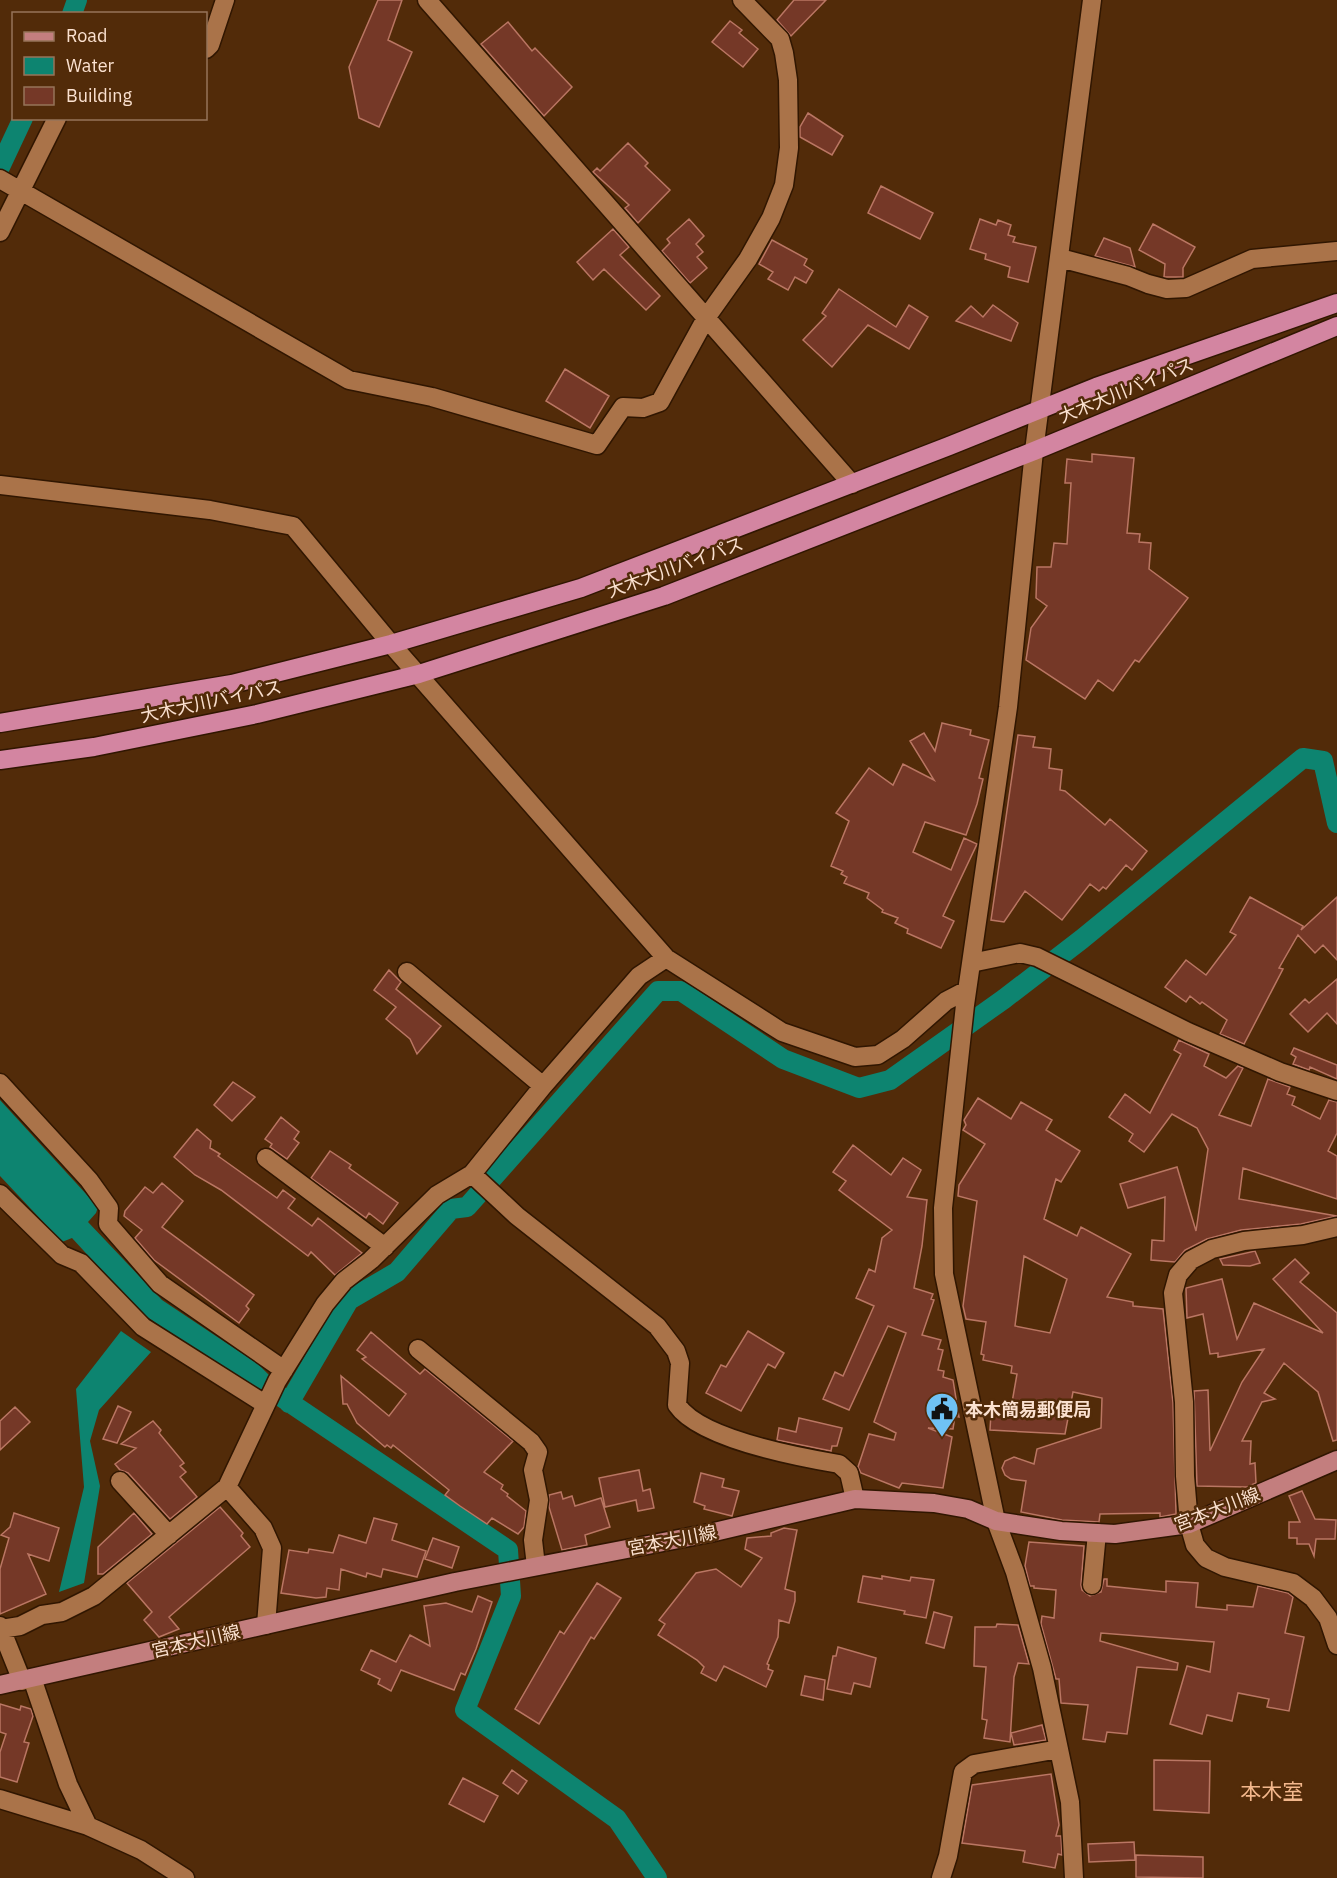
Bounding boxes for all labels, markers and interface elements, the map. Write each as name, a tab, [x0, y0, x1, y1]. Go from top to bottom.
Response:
legend	[12, 12, 207, 120]
text: Road	[66, 24, 107, 47]
text: Water	[66, 54, 115, 77]
text: Building	[66, 84, 133, 107]
street label: 大木大川バイパス	[1055, 352, 1197, 428]
street label: 大木大川バイパス	[604, 532, 746, 602]
street label: 大木大川バイパス	[138, 675, 284, 727]
public building icon: 本木簡易郵便局	[924, 1391, 960, 1438]
place label: 本木簡易郵便局	[965, 1398, 1091, 1421]
street label: 宮本大川線	[1171, 1482, 1263, 1536]
street label: 宮本大川線	[626, 1520, 718, 1560]
street label: 宮本大川線	[150, 1620, 242, 1662]
district label: 本木室	[1241, 1777, 1304, 1805]

